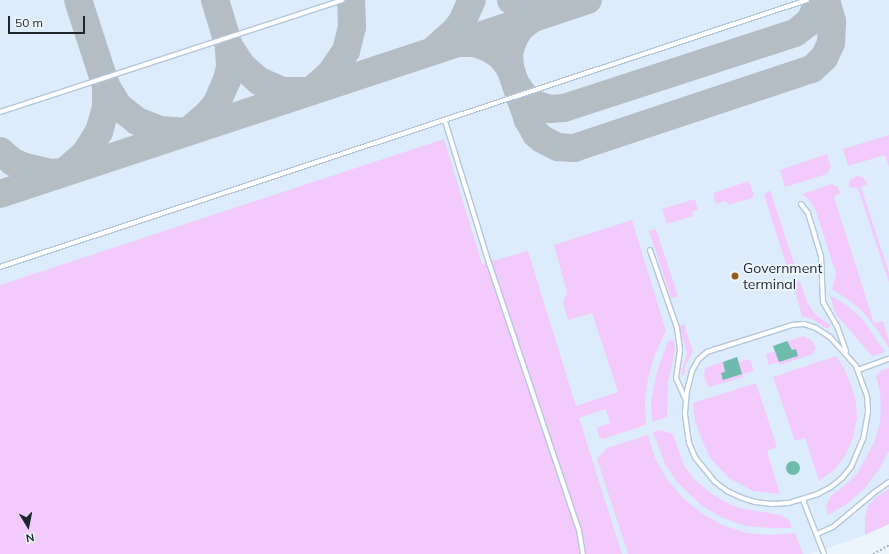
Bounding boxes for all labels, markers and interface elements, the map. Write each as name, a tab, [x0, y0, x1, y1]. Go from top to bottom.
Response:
scale bar	[10, 8, 87, 34]
text: 50 m	[15, 15, 43, 30]
place label: Government terminal	[743, 260, 822, 292]
marker: Government terminal	[730, 271, 740, 281]
north arrow	[8, 506, 48, 546]
text: N	[25, 530, 35, 545]

